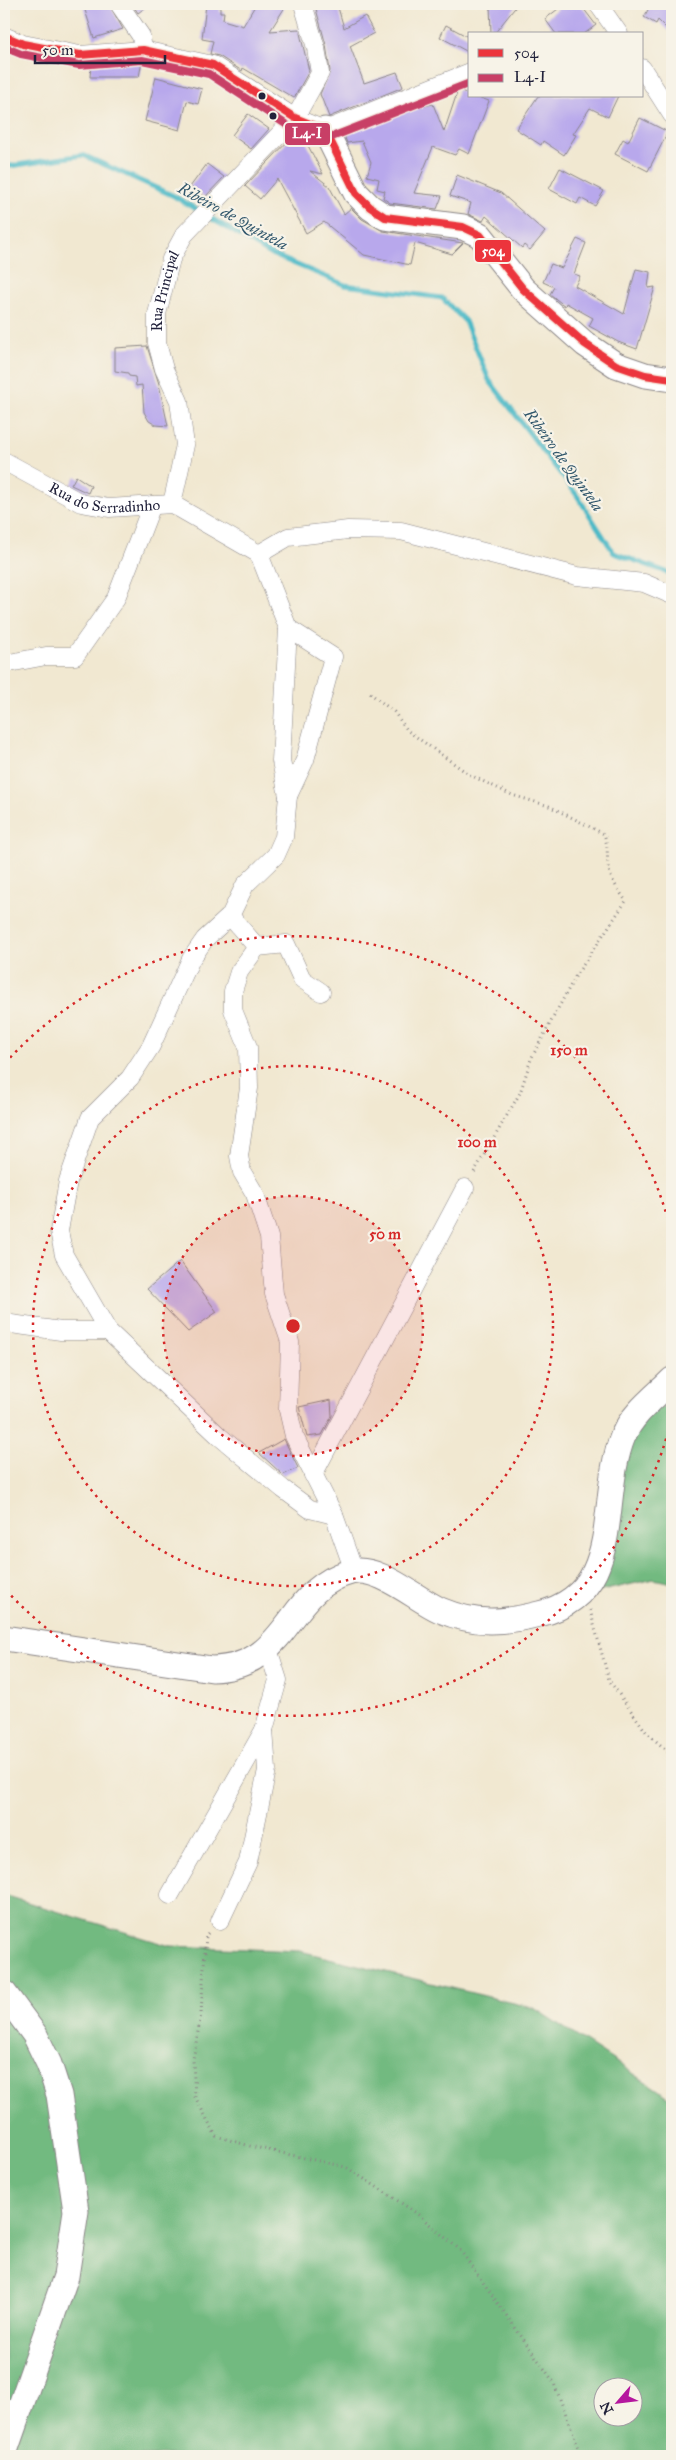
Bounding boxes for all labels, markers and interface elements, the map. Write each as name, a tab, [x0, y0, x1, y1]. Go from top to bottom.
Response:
scale bar	[35, 32, 165, 64]
legend	[468, 32, 644, 98]
text: 50 m	[42, 41, 74, 59]
text: 504	[514, 44, 539, 62]
text: L4-I	[514, 68, 546, 86]
unlabelled marker	[257, 91, 267, 101]
unlabelled marker	[268, 111, 278, 121]
line badge: L4-I	[284, 122, 331, 146]
text: L4-I	[292, 125, 322, 143]
water label: Ribeiro de Quintela	[174, 178, 291, 254]
line badge: 504	[474, 239, 512, 263]
text: 504	[482, 243, 505, 261]
street label: Rua Principal	[148, 246, 183, 331]
water label: Ribeiro de Quintela	[520, 404, 608, 515]
street label: Rua do Serradinho	[46, 478, 161, 517]
text: 150 m	[550, 1041, 588, 1059]
text: 100 m	[457, 1133, 497, 1151]
text: 50 m	[369, 1225, 401, 1243]
centre of rings	[284, 1317, 302, 1335]
north arrow	[594, 2378, 644, 2428]
text: N	[597, 2399, 617, 2417]

